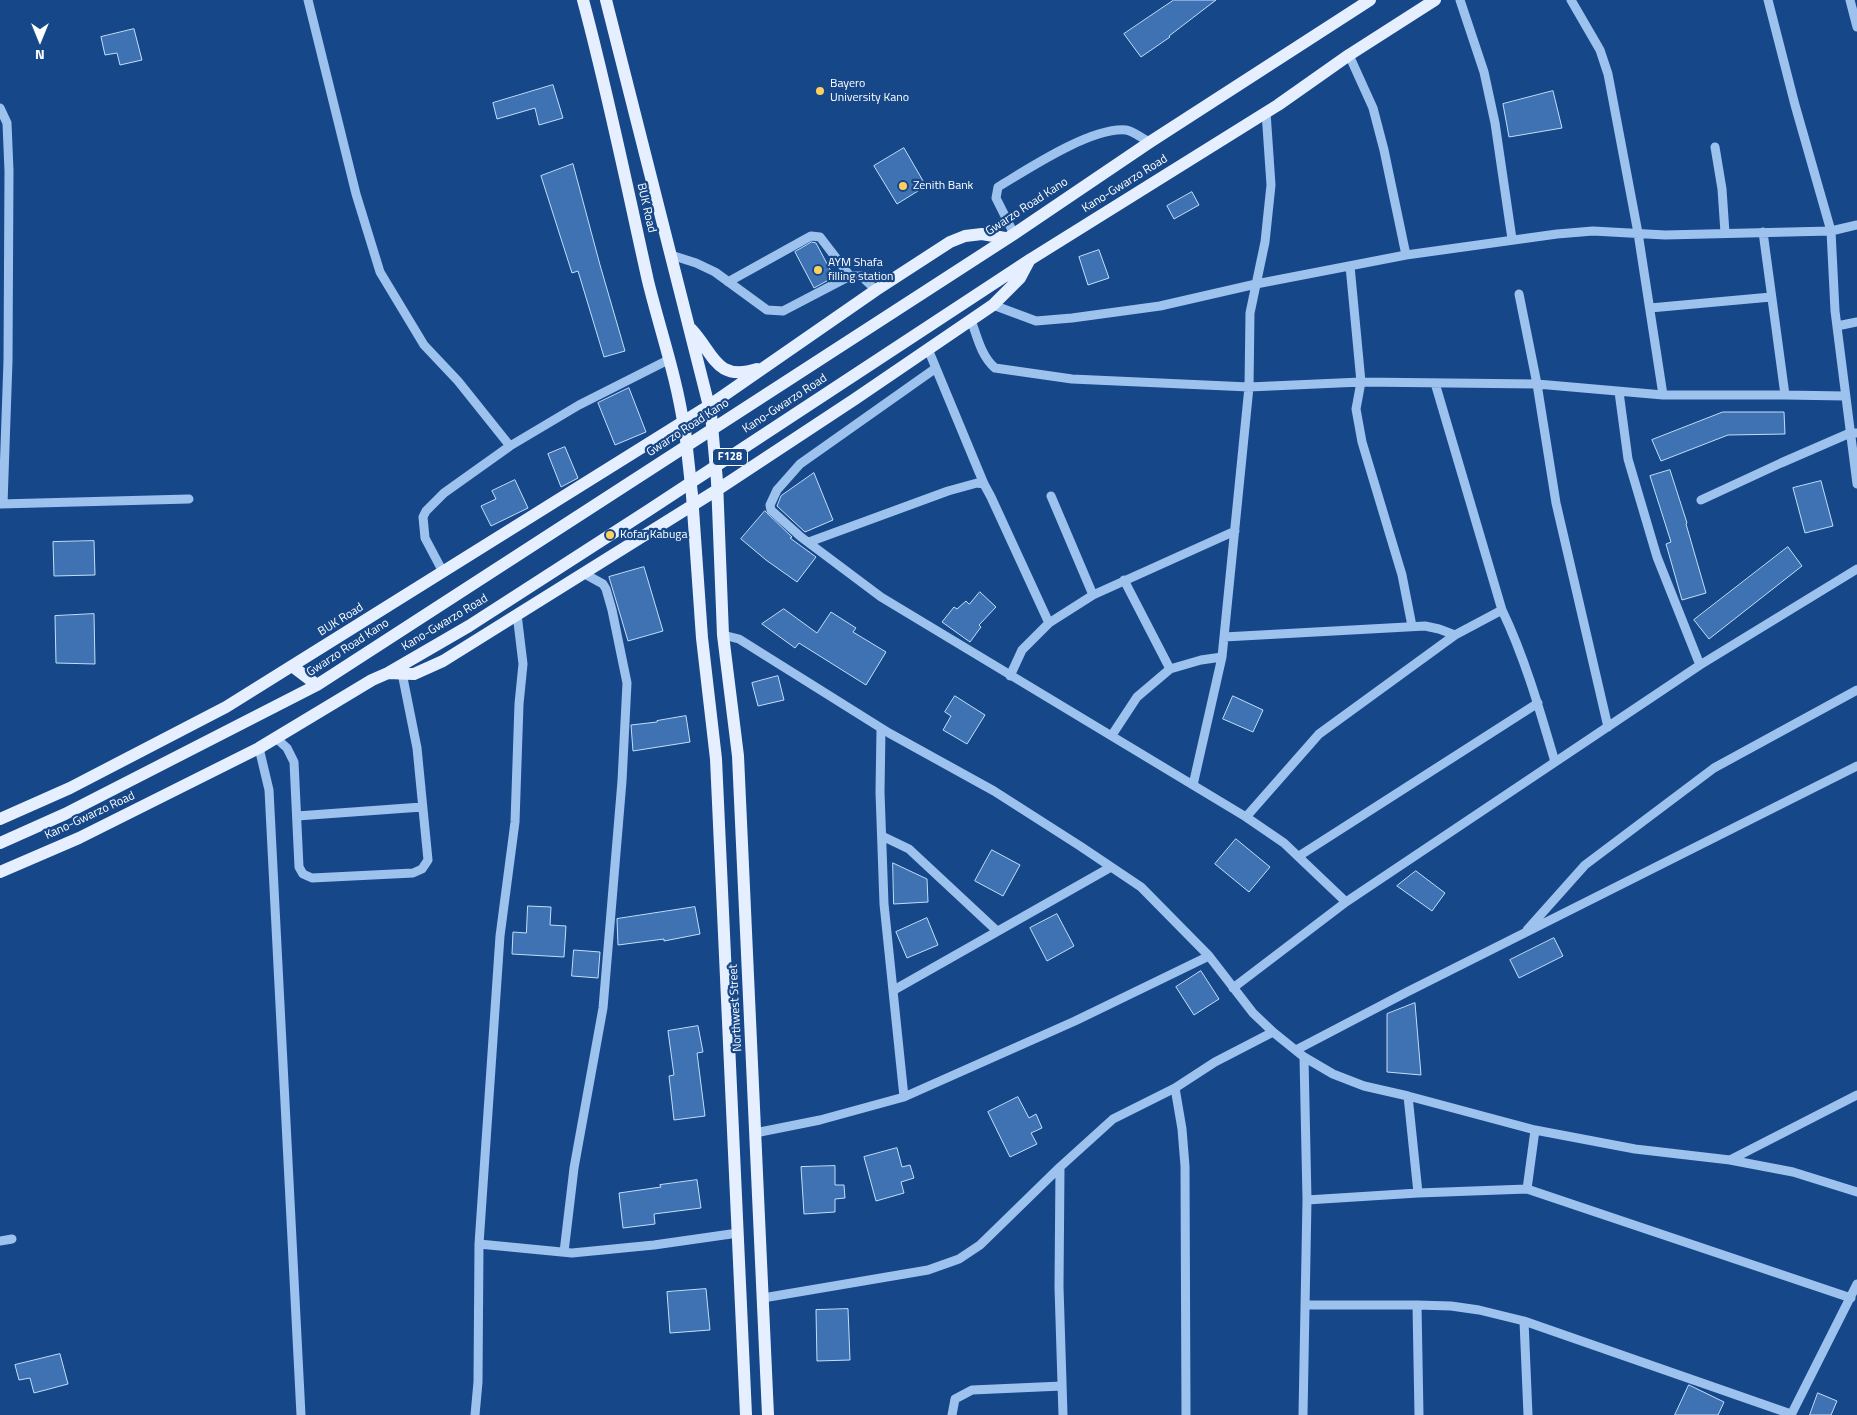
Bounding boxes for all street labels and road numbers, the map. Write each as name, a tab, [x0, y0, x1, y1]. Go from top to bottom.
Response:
street label: Kano-Gwarzo Road	[1080, 152, 1170, 216]
street label: Gwarzo Road Kano	[983, 175, 1071, 239]
street label: BUK Road	[633, 182, 659, 234]
street label: Kano-Gwarzo Road	[740, 371, 830, 437]
street label: Gwarzo Road Kano	[644, 396, 732, 460]
road number: F128	[712, 448, 748, 466]
street label: Kano-Gwarzo Road	[399, 592, 491, 654]
street label: BUK Road	[316, 600, 366, 640]
street label: Gwarzo Road Kano	[304, 616, 392, 680]
street label: Kano-Gwarzo Road	[43, 789, 137, 843]
street label: Northwest Street	[727, 964, 745, 1052]

